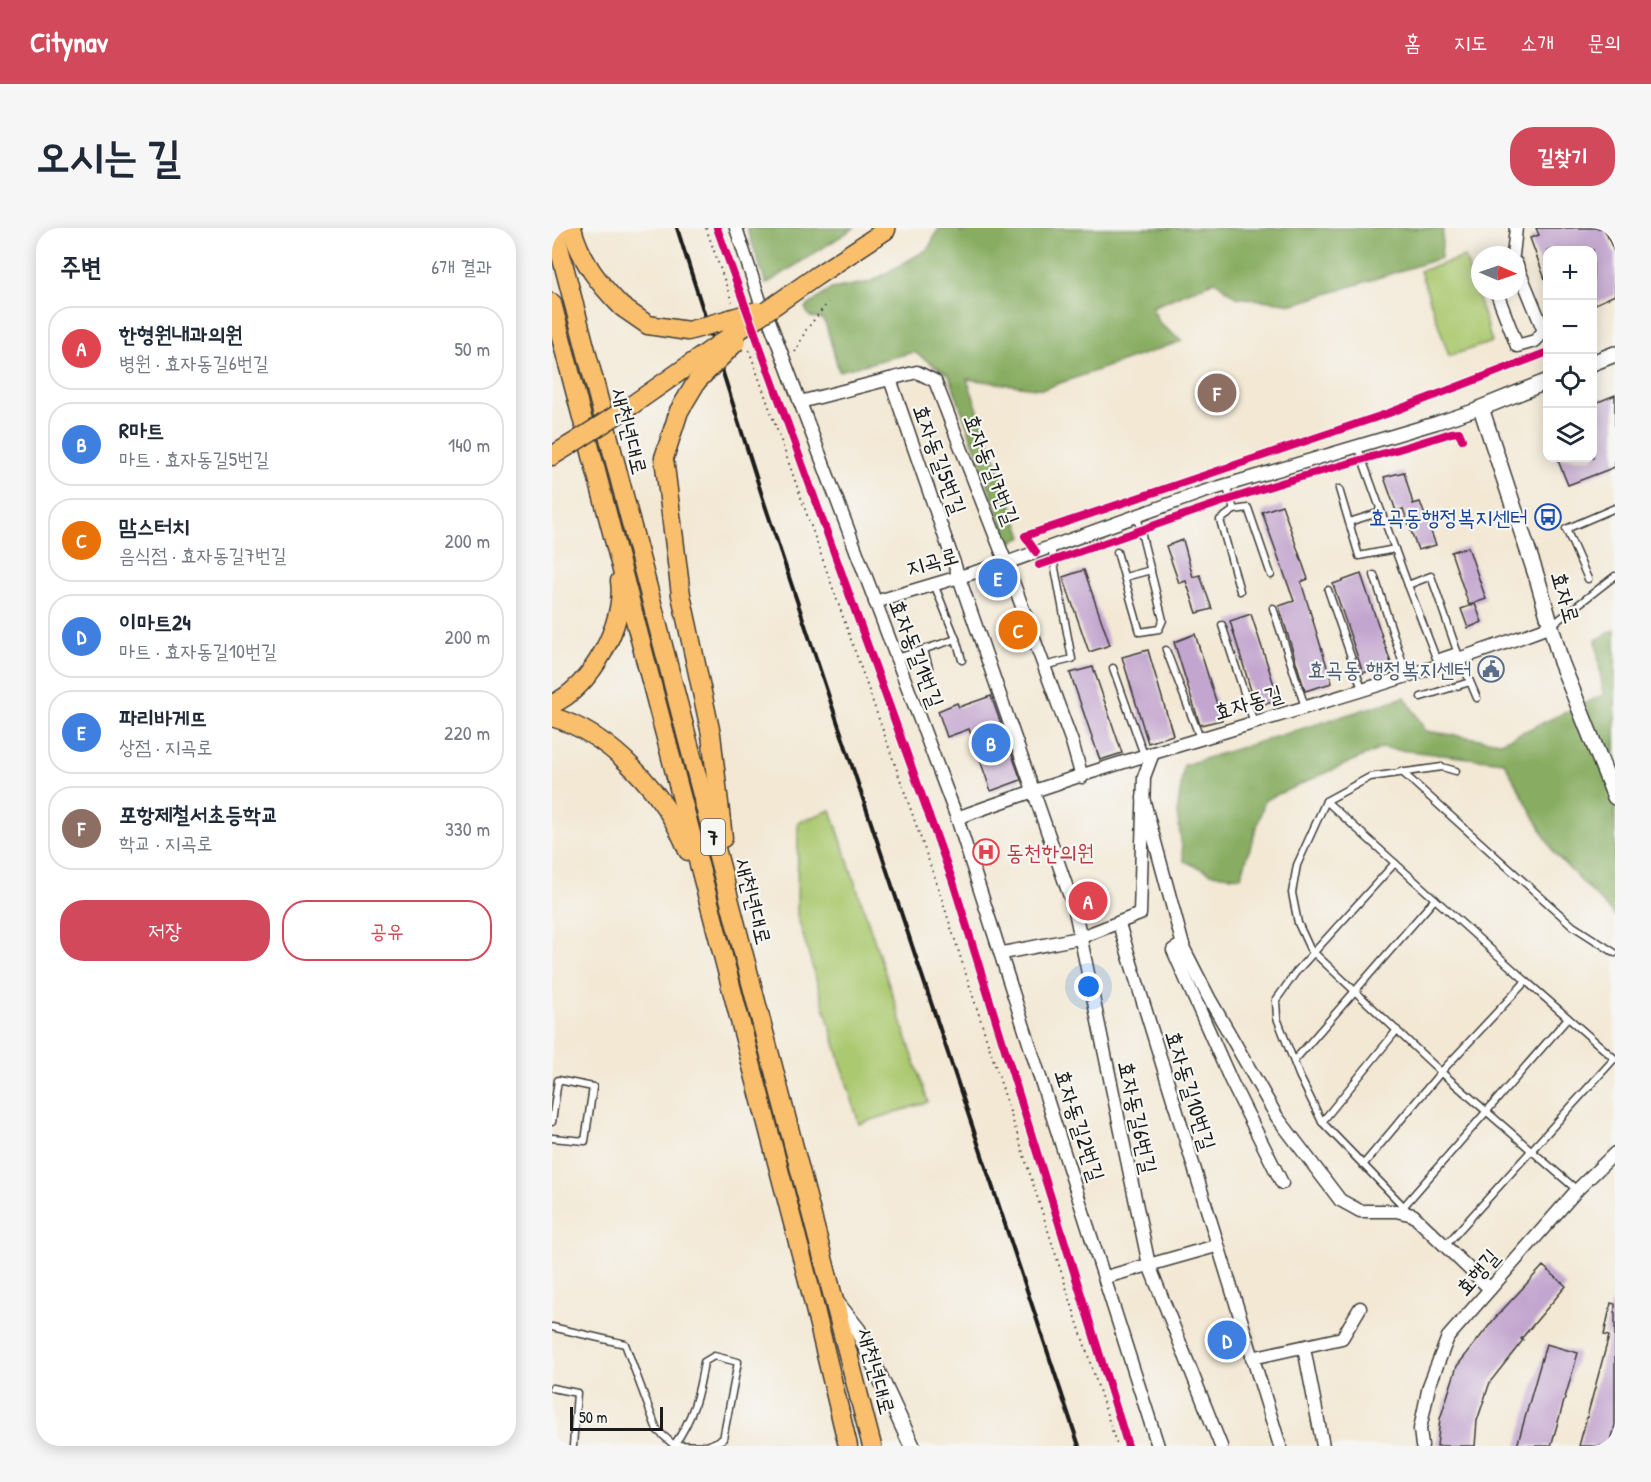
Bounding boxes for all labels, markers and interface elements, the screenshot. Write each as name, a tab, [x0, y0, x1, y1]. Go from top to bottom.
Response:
text: Citynav	[30, 23, 108, 61]
text: 홈	[1404, 28, 1421, 57]
text: 지도	[1454, 28, 1487, 57]
text: 소개	[1520, 28, 1554, 57]
text: 문의	[1587, 28, 1621, 57]
text: 오시는 길	[36, 127, 181, 184]
button: 길찾기	[1510, 127, 1615, 186]
north arrow	[1471, 246, 1525, 300]
map controls	[1543, 246, 1597, 462]
button: +	[1543, 246, 1597, 300]
text: 주변	[60, 249, 102, 284]
text: 6개 결과	[431, 253, 492, 280]
button: −	[1543, 300, 1597, 354]
text: 한형원내과의원	[119, 319, 243, 349]
text: A	[77, 335, 86, 362]
text: 50 m	[454, 335, 490, 362]
text: 병원 · 효자동길6번길	[119, 349, 269, 376]
button: locate	[1543, 354, 1597, 408]
pin: F	[1198, 370, 1236, 416]
street label: 새천년대로	[605, 384, 655, 478]
street label: 효자동길5번길	[906, 400, 974, 519]
button: layers	[1543, 408, 1597, 462]
street label: 효자동길7번길	[957, 409, 1027, 529]
text: R마트	[119, 415, 164, 445]
text: B	[76, 431, 87, 458]
text: 140 m	[448, 431, 490, 458]
text: 마트 · 효자동길5번길	[119, 445, 269, 472]
place label: 효곡동행정복지센터	[1369, 502, 1528, 532]
bus stop icon: 효곡동행정복지센터	[1533, 502, 1563, 532]
text: 맘스터치	[119, 511, 190, 541]
text: C	[76, 527, 87, 554]
text: 200 m	[445, 527, 490, 554]
street label: 지곡로	[902, 539, 962, 583]
text: 음식점 · 효자동길7번길	[119, 541, 287, 568]
pin: E	[978, 556, 1018, 600]
street label: 효자로	[1544, 567, 1588, 627]
street label: 효자동길1번길	[883, 594, 952, 712]
text: 이마트24	[119, 607, 191, 637]
pin: C	[998, 608, 1038, 652]
text: D	[77, 623, 86, 650]
text: 200 m	[445, 623, 490, 650]
text: 마트 · 효자동길10번길	[119, 637, 277, 664]
place label: 효곡동 행정복지센터	[1308, 654, 1472, 684]
public building icon: 효곡동 행정복지센터	[1476, 654, 1506, 684]
street label: 효자동길	[1210, 677, 1287, 727]
text: 파리바게뜨	[119, 703, 208, 733]
text: E	[77, 719, 86, 746]
text: 220 m	[444, 719, 490, 746]
pin: B	[972, 720, 1010, 766]
text: 상점 · 지곡로	[119, 733, 213, 760]
text: 포항제철서초등학교	[119, 799, 278, 829]
text: F	[78, 815, 85, 842]
text: 330 m	[445, 815, 490, 842]
road number: 7	[701, 819, 725, 855]
text: 학교 · 지곡로	[119, 829, 213, 856]
hospital icon: 동천한의원	[971, 837, 1001, 867]
place label: 동천한의원	[1006, 837, 1095, 867]
street label: 새천년대로	[729, 854, 779, 948]
pin: A	[1068, 878, 1108, 924]
button: 저장	[60, 900, 270, 961]
button: 공유	[282, 900, 492, 961]
your location	[1074, 972, 1103, 1001]
street label: 효자동길10번길	[1159, 1026, 1224, 1154]
street label: 효자동길6번길	[1111, 1058, 1165, 1177]
street label: 효자동길2번길	[1048, 1065, 1112, 1185]
street label: 효행길	[1448, 1242, 1506, 1302]
pin: D	[1208, 1318, 1246, 1362]
street label: 새천년대로	[851, 1324, 903, 1418]
scale bar	[570, 1404, 663, 1432]
text: 50 m	[579, 1406, 608, 1428]

